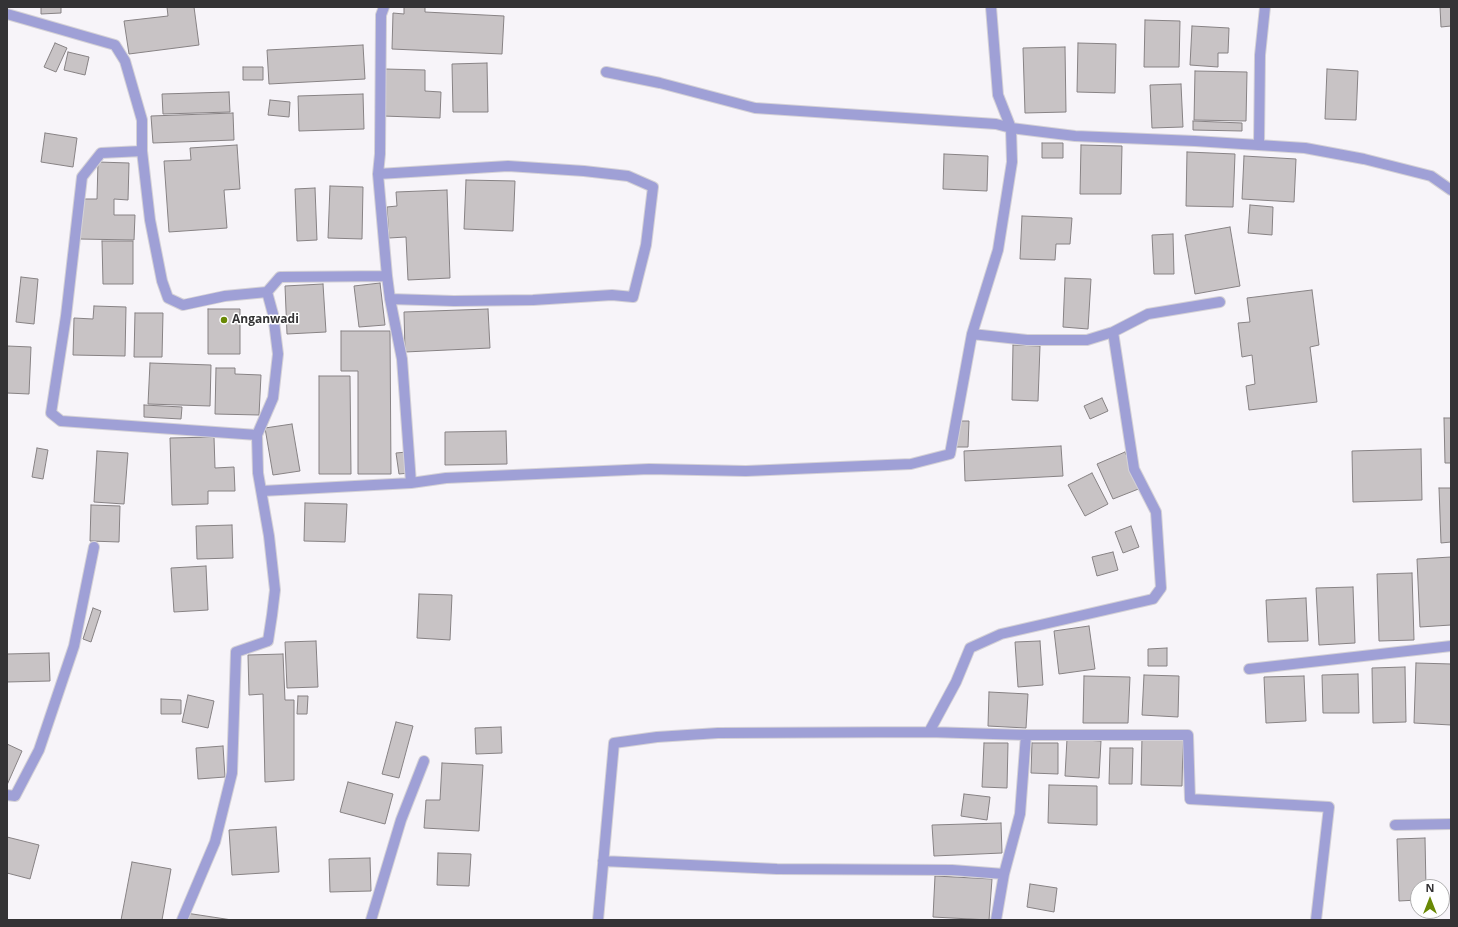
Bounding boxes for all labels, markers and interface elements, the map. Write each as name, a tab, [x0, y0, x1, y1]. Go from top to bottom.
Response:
place label: Anganwadi	[232, 313, 299, 327]
marker: Anganwadi	[219, 315, 229, 325]
north arrow	[1410, 879, 1450, 919]
text: N	[1426, 880, 1434, 895]

